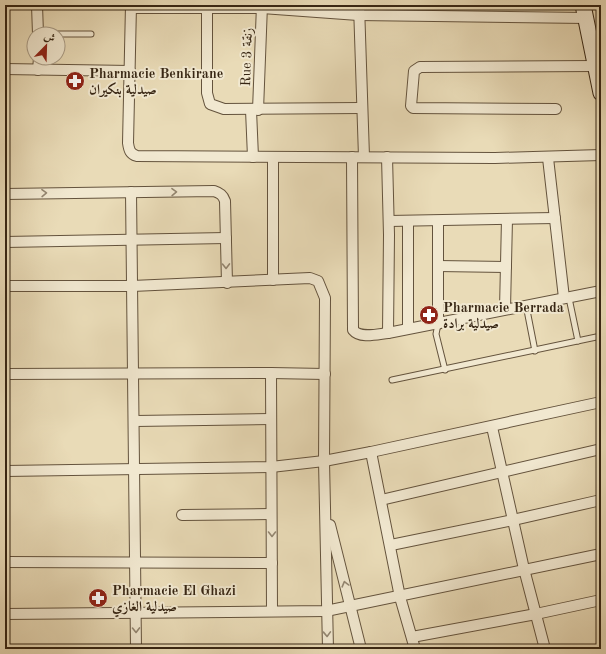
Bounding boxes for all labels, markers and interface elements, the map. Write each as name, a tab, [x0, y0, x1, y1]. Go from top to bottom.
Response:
north arrow	[26, 26, 66, 66]
street label: Rue 3 زنقة	[239, 27, 256, 87]
text: ش	[42, 31, 57, 45]
place label: Pharmacie Benkirane صيدلية بنكيران	[89, 67, 223, 98]
pharmacy icon: Pharmacie Benkirane صيدلية بنكيران	[64, 70, 86, 92]
one-way arrow	[171, 187, 177, 196]
one-way arrow	[41, 189, 47, 197]
one-way arrow	[222, 263, 231, 269]
place label: Pharmacie Berrada صيدلية برادة	[443, 301, 564, 331]
pharmacy icon: Pharmacie Berrada صيدلية برادة	[418, 304, 440, 326]
one-way arrow	[268, 531, 276, 537]
one-way arrow	[342, 581, 350, 587]
place label: Pharmacie El Ghazi صيدلية الغازي	[112, 584, 236, 618]
pharmacy icon: Pharmacie El Ghazi صيدلية الغازي	[87, 587, 109, 609]
one-way arrow	[132, 627, 140, 633]
one-way arrow	[323, 631, 331, 637]

